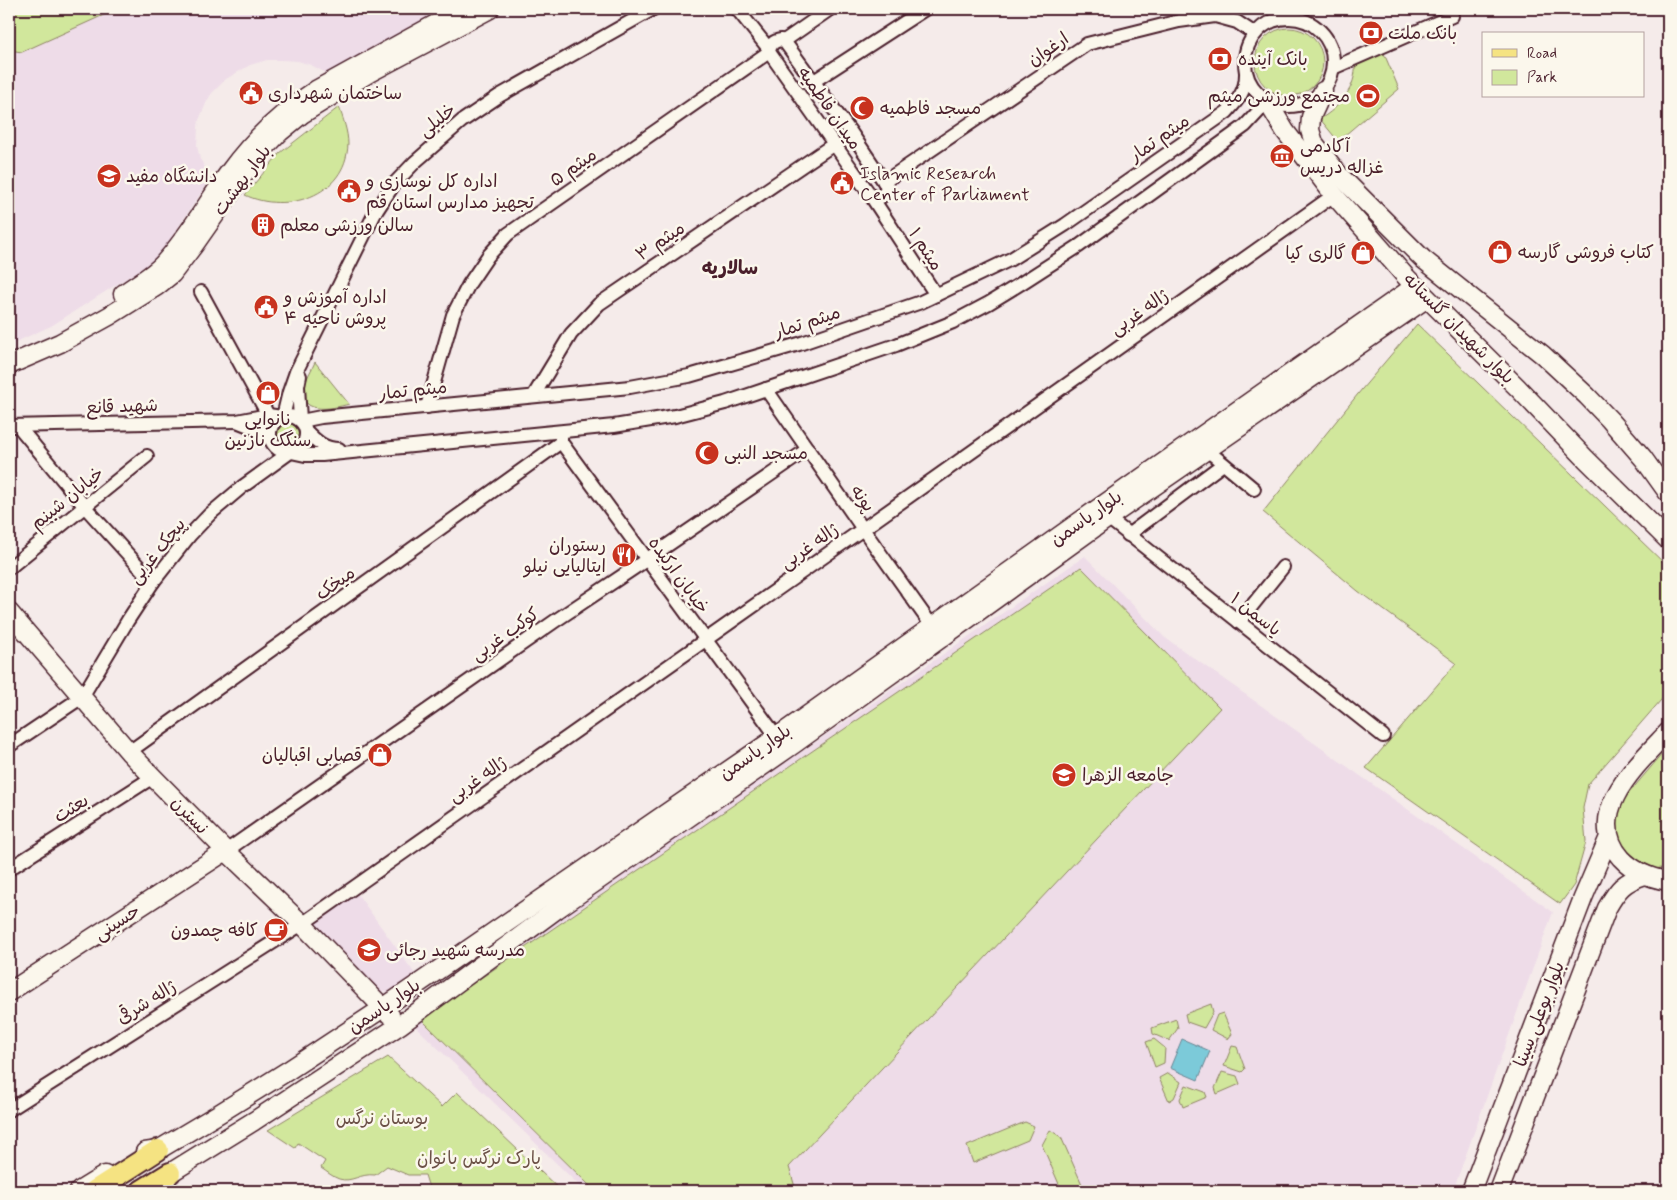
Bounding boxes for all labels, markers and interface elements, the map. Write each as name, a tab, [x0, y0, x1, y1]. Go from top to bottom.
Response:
bank icon: بانک ملت	[1358, 20, 1384, 46]
place label: بانک ملت	[1388, 22, 1457, 46]
street label: ارغوان	[1023, 27, 1074, 72]
legend	[1482, 32, 1644, 98]
text: Road	[1527, 44, 1557, 64]
bank icon: بانک آینده	[1207, 46, 1233, 72]
place label: بانک آینده	[1238, 48, 1308, 72]
street label: میدان فاطمیه	[792, 62, 867, 155]
text: Park	[1527, 68, 1557, 88]
public building icon: ساختمان شهرداری	[238, 80, 264, 106]
place label: ساختمان شهرداری	[268, 82, 402, 106]
sports icon: مجتمع ورزشی میثم	[1355, 83, 1381, 109]
place label: مجتمع ورزشی میثم	[1208, 85, 1350, 110]
mosque icon: مسجد فاطمیه	[849, 95, 875, 121]
place label: مسجد فاطمیه	[880, 97, 981, 121]
street label: خلیلی	[414, 98, 461, 143]
street label: میثم تمار	[1124, 109, 1195, 170]
place label: آکادمی غزاله دریس	[1300, 135, 1384, 180]
street label: بلوار بهشت	[208, 140, 277, 221]
street label: میثم ۵	[545, 143, 602, 193]
museum icon: آکادمی غزاله دریس	[1269, 143, 1295, 169]
place label: Islamic Research Center of Parliament	[860, 162, 1030, 207]
school or university icon: دانشگاه مفید	[96, 163, 122, 189]
place label: دانشگاه مفید	[126, 165, 218, 189]
place label: اداره کل نوسازی و تجهیز مدارس استان قم	[364, 170, 535, 216]
public building icon: Islamic Research Center of Parliament	[829, 170, 855, 196]
public building icon: اداره کل نوسازی و تجهیز مدارس استان قم	[336, 178, 362, 204]
building icon: سالن ورزشی معلم	[250, 212, 276, 238]
place label: سالن ورزشی معلم	[280, 214, 414, 239]
street label: میثم ۳	[631, 217, 690, 268]
street label: میثم ۱	[902, 224, 948, 276]
shop icon: کتاب فروشی گارسه	[1487, 239, 1513, 265]
shop icon: گالری کیا	[1350, 240, 1376, 266]
place label: کتاب فروشی گارسه	[1518, 241, 1654, 265]
place label: گالری کیا	[1285, 242, 1346, 266]
district label: سالاریه	[702, 256, 758, 281]
street label: بلوار شهیدان گلستانه	[1397, 268, 1519, 390]
street label: ژاله غربی	[1106, 284, 1174, 342]
place label: اداره آموزش و پروش ناحیه ۴	[282, 286, 386, 331]
public building icon: اداره آموزش و پروش ناحیه ۴	[253, 294, 279, 320]
street label: میثم تمار	[770, 301, 844, 346]
street label: میثم تمار	[377, 375, 449, 408]
shop icon: نانوایی سنگک نازنین	[255, 380, 281, 406]
street label: شهید قانع	[86, 394, 158, 420]
place label: نانوایی سنگک نازنین	[224, 408, 312, 453]
mosque icon: مسجد النبی	[694, 440, 720, 466]
place label: مسجد النبی	[724, 442, 808, 466]
street label: خیابان شبنم	[26, 462, 110, 537]
street label: پونه	[844, 480, 880, 517]
street label: بلوار یاسمن	[1046, 485, 1127, 552]
street label: پیچک غربی	[124, 514, 192, 590]
street label: ژاله غربی	[776, 518, 844, 576]
street label: خیابان ارکیده	[642, 532, 714, 619]
place label: رستوران ایتالیایی نیلو	[523, 534, 606, 579]
restaurant icon: رستوران ایتالیایی نیلو	[611, 542, 637, 568]
street label: میخک	[311, 561, 360, 606]
street label: یاسمن ۱	[1225, 587, 1286, 642]
street label: کوکب غربی	[467, 602, 545, 667]
street label: بلوار یاسمن	[715, 719, 796, 786]
shop icon: قصابی اقبالیان	[367, 742, 393, 768]
place label: قصابی اقبالیان	[262, 744, 362, 768]
street label: ژاله غربی	[444, 751, 512, 809]
school or university icon: جامعه الزهرا	[1051, 762, 1077, 788]
place label: جامعه الزهرا	[1082, 764, 1174, 788]
street label: بعثت	[49, 789, 94, 829]
street label: نسترن	[165, 791, 213, 840]
street label: حسینی	[90, 899, 145, 947]
cafe icon: کافه چمدون	[263, 917, 289, 943]
place label: کافه چمدون	[171, 919, 258, 943]
school or university icon: مدرسه شهید رجائی	[356, 937, 382, 963]
place label: مدرسه شهید رجائی	[386, 939, 525, 963]
street label: بلوار بوعلی سینا	[1509, 958, 1571, 1070]
street label: ژاله شرقی	[112, 974, 181, 1031]
street label: بلوار یاسمن	[344, 974, 426, 1040]
park label: بوستان نرگس	[336, 1107, 428, 1131]
park label: پارک نرگس بانوان	[417, 1147, 541, 1171]

